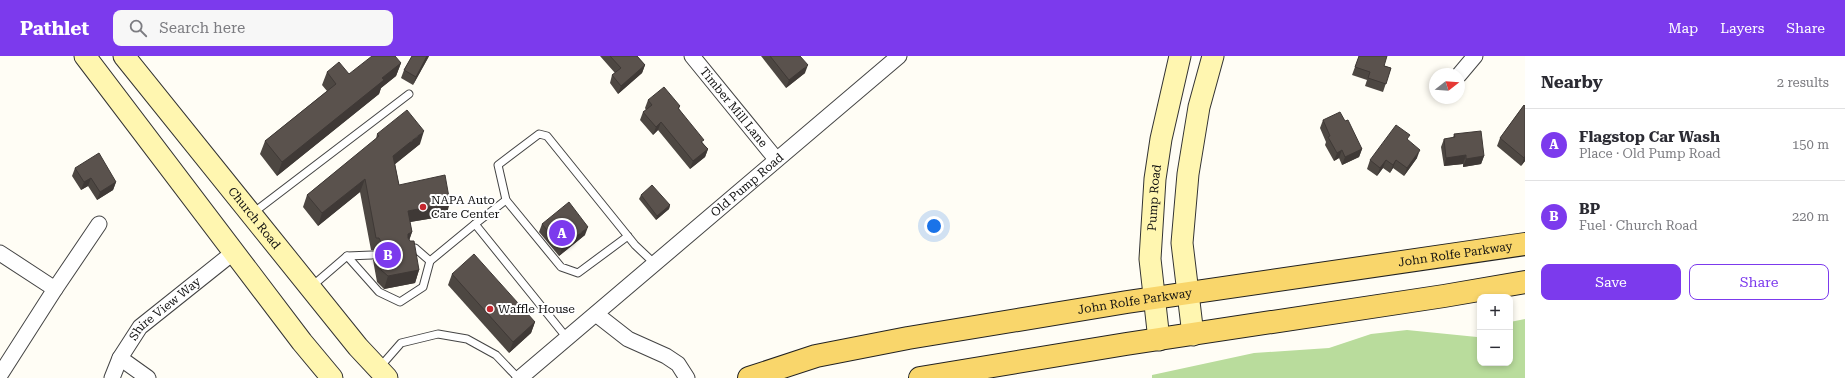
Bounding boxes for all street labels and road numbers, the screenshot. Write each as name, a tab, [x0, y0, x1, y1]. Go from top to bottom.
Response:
street label: Timber Mill Lane	[697, 64, 771, 150]
street label: Old Pump Road	[708, 150, 786, 220]
street label: Pump Road	[1145, 163, 1164, 231]
street label: Church Road	[225, 184, 284, 252]
street label: John Rolfe Parkway	[1397, 239, 1514, 269]
street label: Shire View Way	[126, 274, 204, 343]
street label: John Rolfe Parkway	[1077, 285, 1194, 317]

